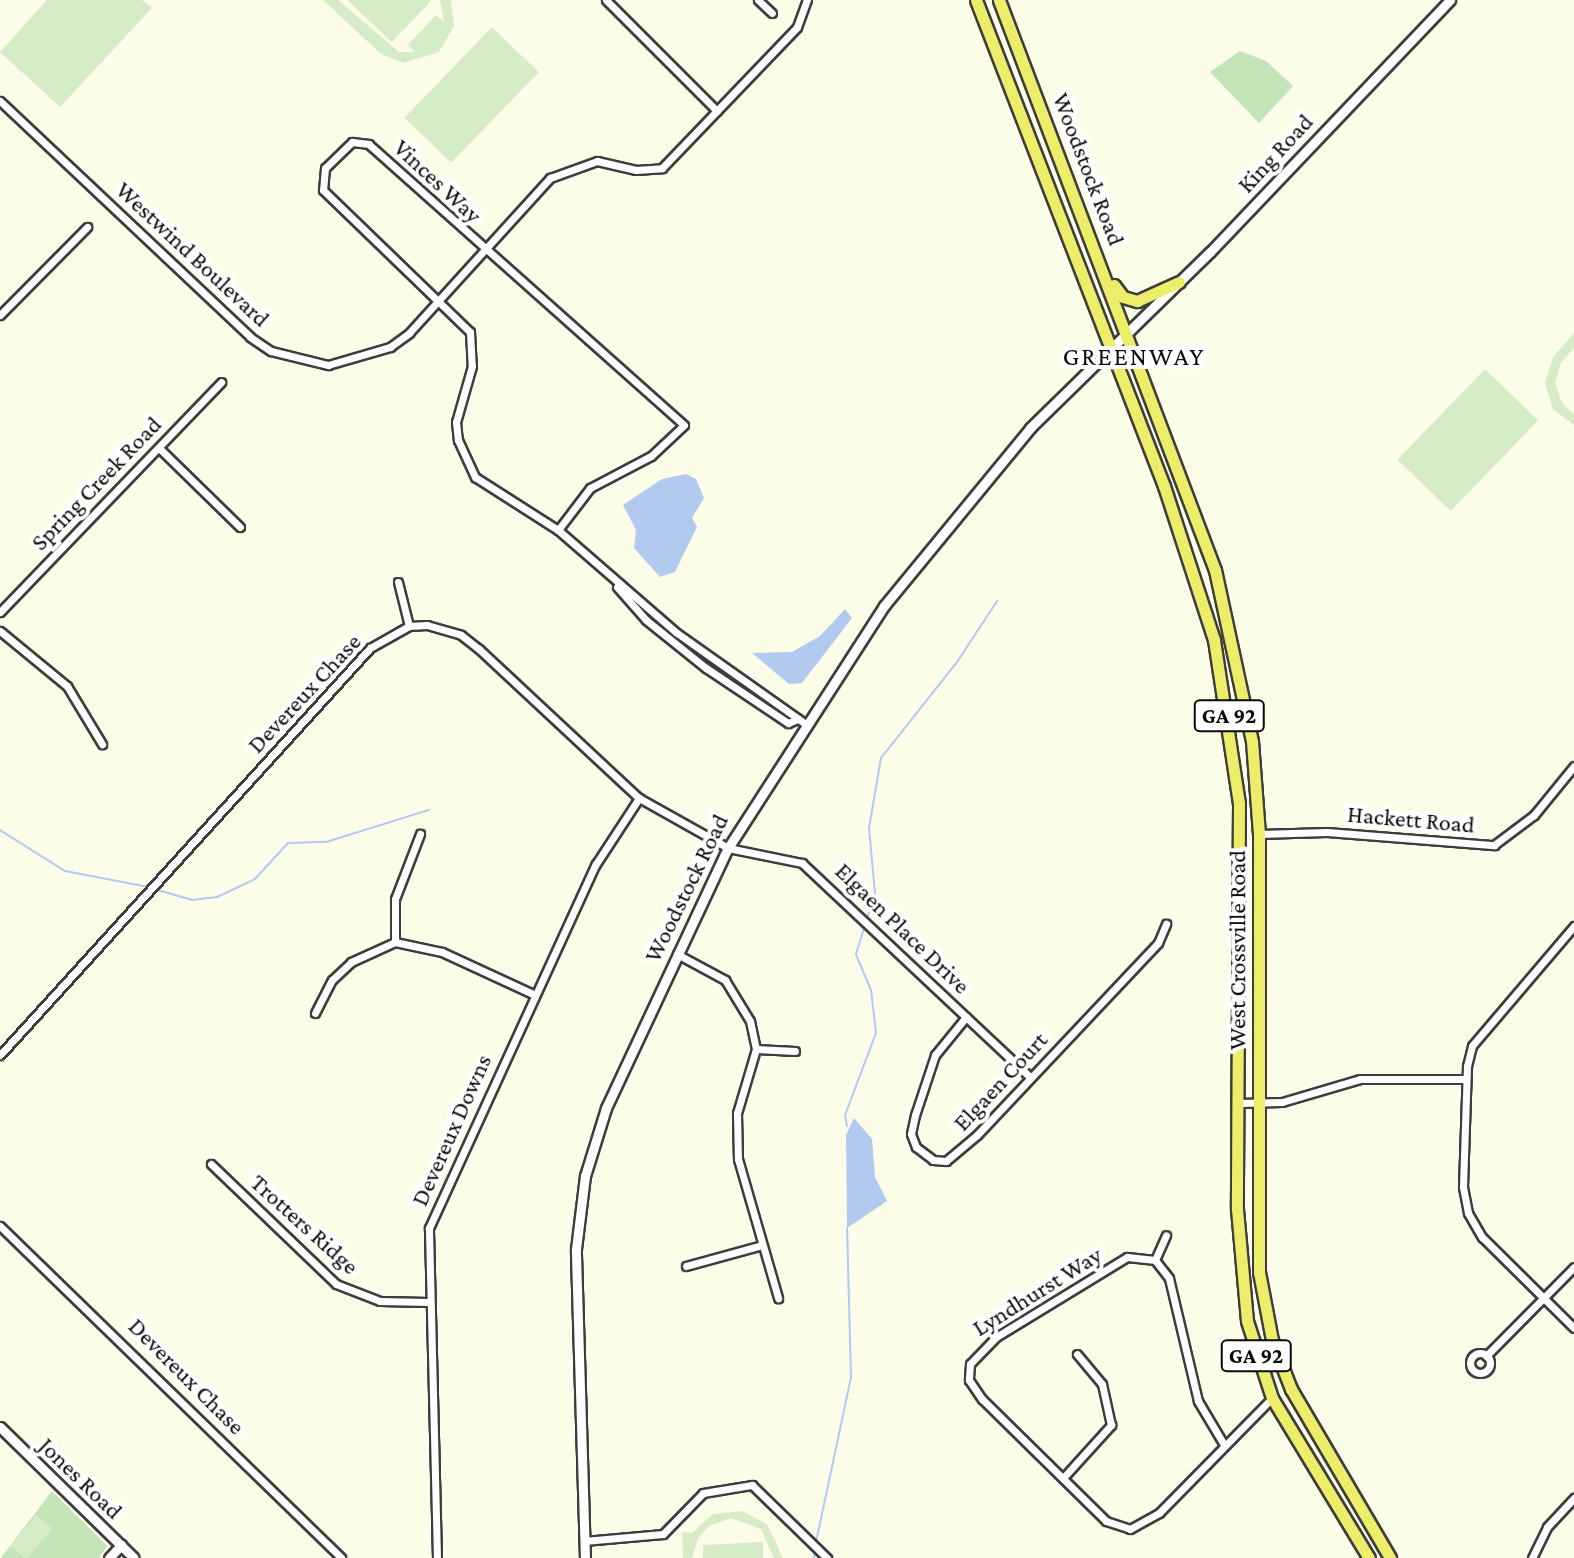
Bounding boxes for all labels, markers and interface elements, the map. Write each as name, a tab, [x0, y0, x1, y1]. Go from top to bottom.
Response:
street label: Woodstock Road	[1047, 89, 1131, 249]
street label: King Road	[1231, 107, 1319, 199]
street label: Vinces Way	[388, 133, 488, 229]
street label: Westwind Boulevard	[110, 175, 276, 333]
district label: GREENWAY	[1063, 341, 1205, 373]
street label: Spring Creek Road	[25, 410, 167, 556]
street label: Devereux Chase	[241, 627, 367, 759]
road number: GA 92	[1193, 698, 1265, 734]
street label: Hackett Road	[1346, 799, 1476, 839]
street label: Woodstock Road	[638, 809, 734, 967]
street label: West Crossville Road	[1223, 850, 1251, 1050]
street label: Elgaen Place Drive	[830, 856, 976, 1000]
street label: Elgaen Court	[947, 1025, 1053, 1137]
street label: Devereux Downs	[405, 1050, 497, 1210]
street label: Trotters Ridge	[245, 1168, 365, 1280]
street label: Lyndhurst Way	[967, 1240, 1107, 1342]
street label: Devereux Chase	[123, 1312, 251, 1440]
road number: GA 92	[1220, 1338, 1292, 1374]
street label: Jones Road	[33, 1431, 129, 1525]

